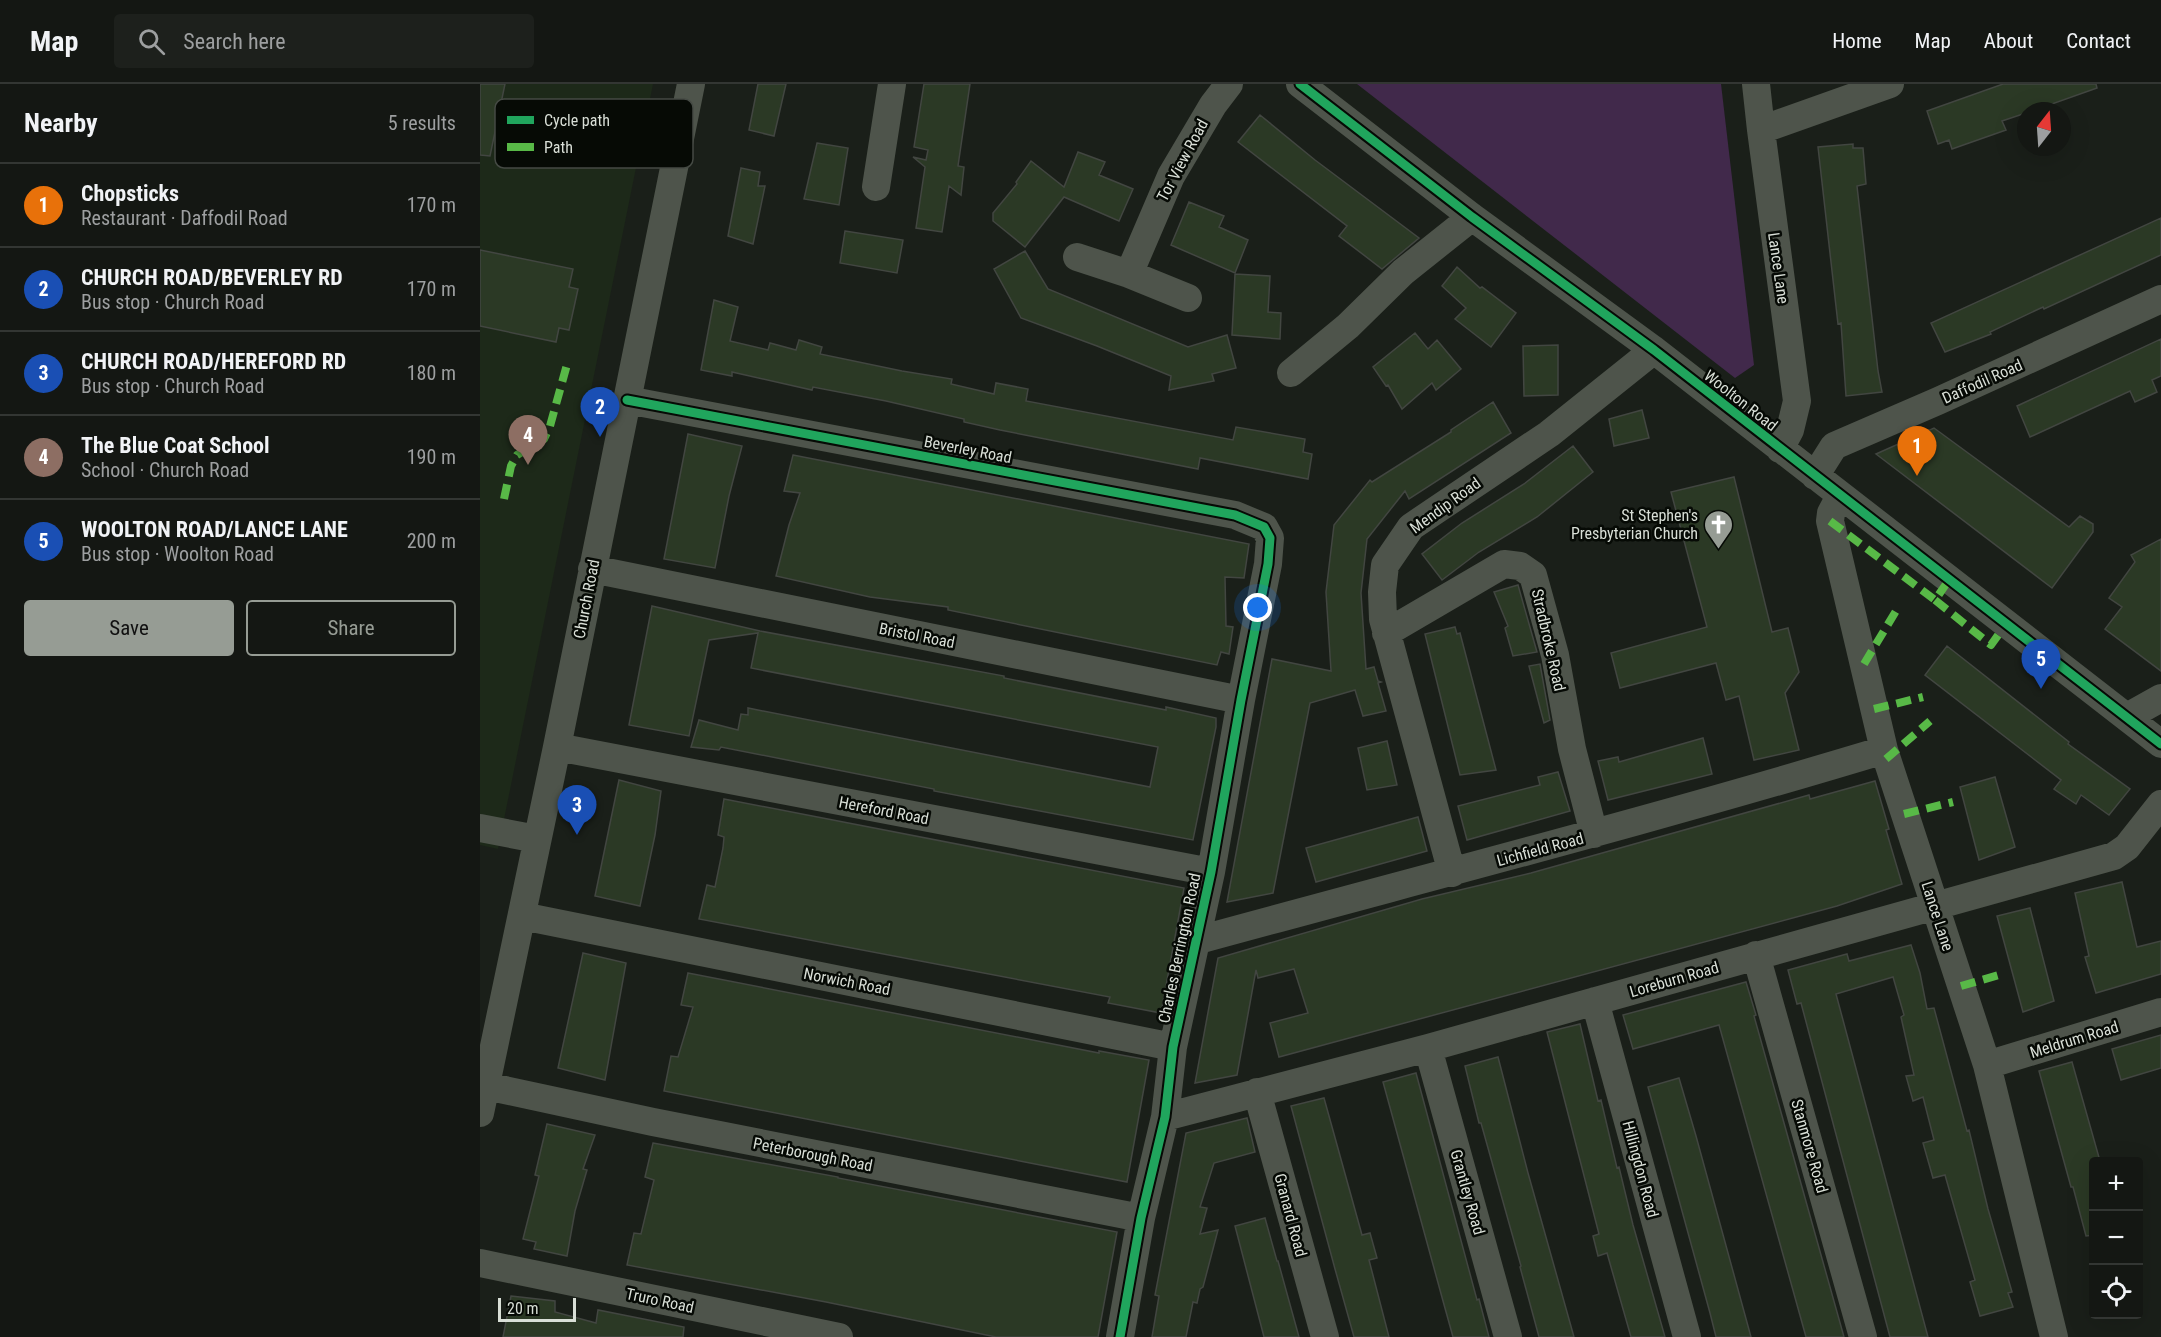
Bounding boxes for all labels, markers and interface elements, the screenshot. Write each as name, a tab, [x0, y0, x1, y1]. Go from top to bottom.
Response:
search box	[114, 14, 534, 68]
text: Map	[30, 25, 78, 58]
icon: search	[135, 25, 168, 58]
text: Search here	[183, 29, 286, 54]
text: Home	[1832, 29, 1882, 53]
text: Map	[1915, 29, 1951, 53]
text: About	[1984, 29, 2033, 53]
text: Contact	[2066, 29, 2131, 53]
legend	[495, 99, 693, 168]
north arrow	[2017, 102, 2071, 156]
text: Nearby	[24, 108, 98, 138]
text: 5 results	[388, 111, 456, 135]
text: Cycle path	[544, 111, 610, 130]
street label: Tor View Road	[1153, 116, 1212, 205]
text: Path	[544, 138, 573, 157]
text: Chopsticks	[81, 181, 179, 206]
text: 1	[38, 193, 49, 217]
text: 170 m	[407, 193, 456, 217]
text: Restaurant · Daffodil Road	[81, 206, 288, 230]
street label: Lance Lane	[1764, 231, 1793, 305]
text: CHURCH ROAD/BEVERLEY RD	[81, 265, 343, 290]
text: 2	[38, 277, 49, 301]
text: 170 m	[407, 277, 456, 301]
text: Bus stop · Church Road	[81, 290, 264, 314]
text: CHURCH ROAD/HEREFORD RD	[81, 349, 346, 374]
street label: Daffodil Road	[1939, 355, 2025, 408]
text: 3	[38, 361, 49, 385]
text: 180 m	[407, 361, 456, 385]
street label: Woolton Road	[1700, 366, 1781, 435]
text: Bus stop · Church Road	[81, 374, 264, 398]
pin: 2	[580, 388, 620, 437]
pin: 4	[508, 416, 548, 465]
pin: 1	[1898, 426, 1936, 476]
street label: Beverley Road	[923, 432, 1013, 467]
text: The Blue Coat School	[81, 433, 270, 458]
text: 4	[38, 445, 49, 469]
text: 190 m	[407, 445, 456, 469]
text: School · Church Road	[81, 458, 249, 482]
street label: Mendip Road	[1406, 473, 1484, 537]
place label: St Stephen's Presbyterian Church	[1571, 506, 1698, 543]
church icon: St Stephen's Presbyterian Church	[1703, 508, 1735, 550]
text: WOOLTON ROAD/LANCE LANE	[81, 517, 348, 542]
text: 5	[38, 529, 49, 553]
text: 200 m	[407, 529, 456, 553]
text: Bus stop · Woolton Road	[81, 542, 274, 566]
street label: Church Road	[570, 558, 603, 640]
street label: Stradbroke Road	[1528, 587, 1569, 693]
your location	[1243, 593, 1272, 622]
button: Save	[24, 600, 234, 656]
button: Share	[246, 600, 456, 656]
street label: Bristol Road	[877, 619, 956, 652]
pin: 5	[2022, 640, 2060, 689]
pin: 3	[558, 786, 596, 835]
street label: Hereford Road	[837, 792, 930, 829]
street label: Lichfield Road	[1495, 829, 1586, 870]
street label: Charles Berrington Road	[1154, 871, 1205, 1025]
street label: Lance Lane	[1917, 879, 1958, 953]
street label: Loreburn Road	[1627, 958, 1721, 1001]
street label: Norwich Road	[802, 964, 892, 999]
street label: Meldrum Road	[2028, 1017, 2121, 1062]
street label: Stanmore Road	[1787, 1097, 1832, 1195]
street label: Hillingdon Road	[1618, 1118, 1663, 1220]
street label: Peterborough Road	[752, 1134, 874, 1175]
street label: Grantley Road	[1446, 1147, 1489, 1237]
map controls	[2089, 1157, 2143, 1319]
button: +	[2089, 1157, 2143, 1211]
street label: Granard Road	[1270, 1171, 1311, 1259]
button: −	[2089, 1211, 2143, 1265]
button: locate	[2089, 1265, 2143, 1319]
street label: Truro Road	[624, 1284, 696, 1317]
scale bar	[498, 1295, 576, 1322]
text: 20 m	[507, 1299, 539, 1318]

